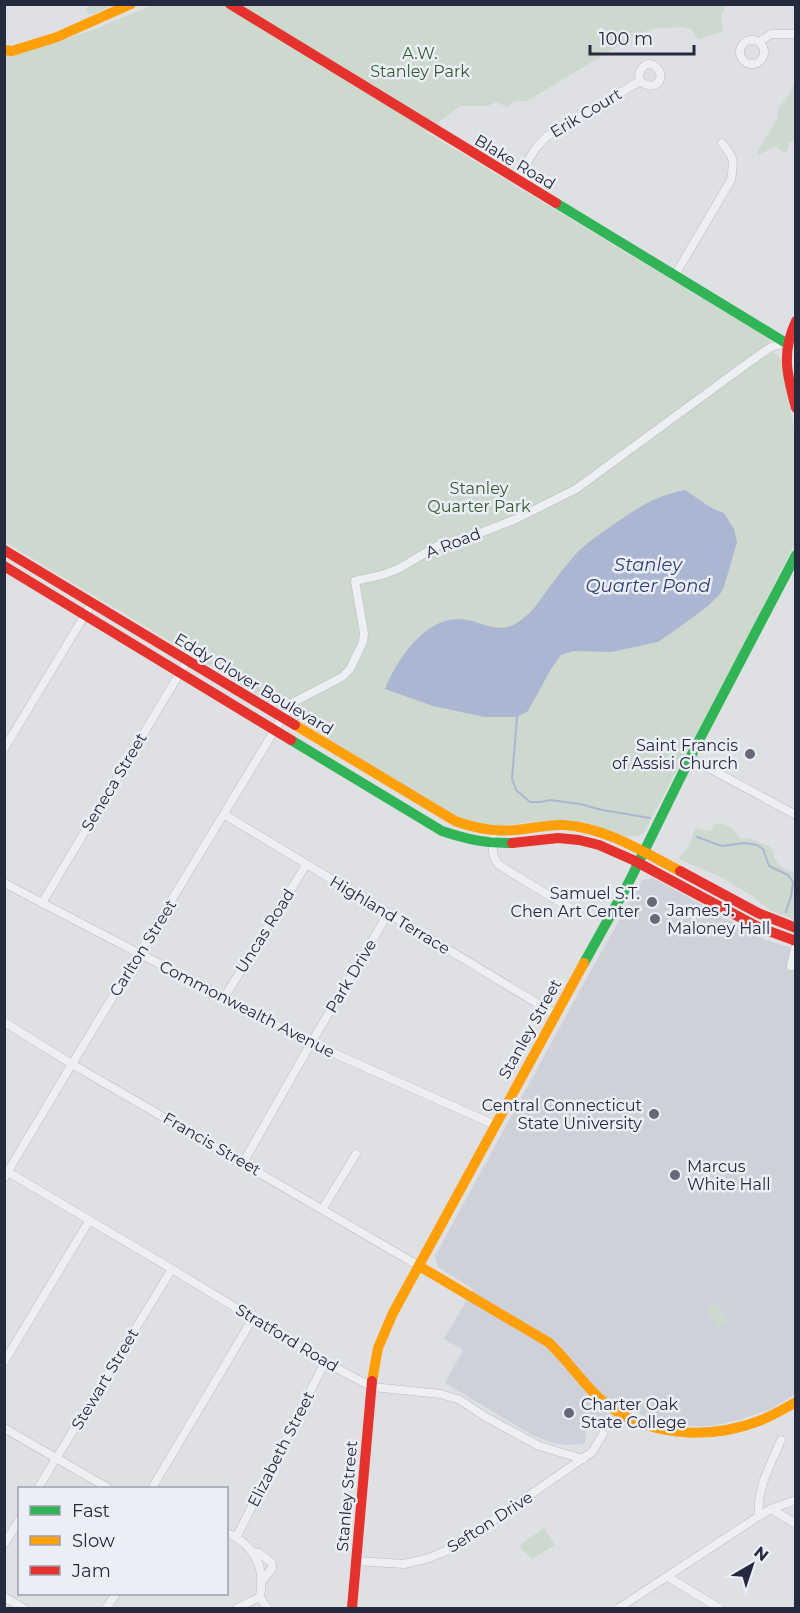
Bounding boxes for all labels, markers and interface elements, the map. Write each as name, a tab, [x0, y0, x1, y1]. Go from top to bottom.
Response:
scale bar	[590, 18, 694, 56]
text: 100 m	[599, 28, 653, 50]
park label: A.W. Stanley Park	[370, 44, 470, 81]
street label: Erik Court	[547, 84, 626, 142]
street label: Blake Road	[471, 130, 559, 194]
park label: Stanley Quarter Park	[427, 479, 531, 516]
street label: A Road	[423, 524, 483, 562]
water label: Stanley Quarter Pond	[585, 554, 711, 597]
street label: Eddy Glover Boulevard	[171, 629, 337, 739]
street label: Seneca Street	[77, 729, 151, 834]
place label: Saint Francis of Assisi Church	[612, 736, 738, 773]
marker: Saint Francis of Assisi Church	[743, 747, 757, 761]
street label: Highland Terrace	[327, 872, 453, 958]
place label: Samuel S.T. Chen Art Center	[511, 884, 640, 921]
street label: Uncas Road	[232, 885, 298, 977]
marker: Samuel S.T. Chen Art Center	[645, 895, 659, 909]
street label: Carlton Street	[106, 896, 181, 1000]
place label: James J. Maloney Hall	[666, 901, 770, 938]
marker: James J. Maloney Hall	[648, 912, 662, 926]
street label: Park Drive	[322, 936, 380, 1016]
street label: Commonwealth Avenue	[156, 956, 338, 1062]
street label: Stanley Street	[495, 975, 566, 1082]
place label: Central Connecticut State University	[482, 1096, 642, 1133]
marker: Central Connecticut State University	[647, 1107, 661, 1121]
street label: Francis Street	[160, 1108, 265, 1180]
place label: Marcus White Hall	[687, 1157, 771, 1194]
marker: Marcus White Hall	[668, 1168, 682, 1182]
street label: Stratford Road	[232, 1300, 342, 1376]
street label: Stewart Street	[67, 1325, 143, 1433]
street label: Elizabeth Street	[244, 1388, 319, 1510]
place label: Charter Oak State College	[581, 1395, 686, 1432]
marker: Charter Oak State College	[562, 1406, 576, 1420]
street label: Stanley Street	[333, 1439, 361, 1552]
legend	[18, 1487, 228, 1595]
street label: Sefton Drive	[444, 1487, 536, 1557]
text: Fast	[72, 1500, 110, 1522]
text: Slow	[72, 1530, 115, 1552]
north arrow	[722, 1535, 782, 1595]
text: N	[750, 1542, 772, 1565]
text: Jam	[71, 1560, 111, 1582]

